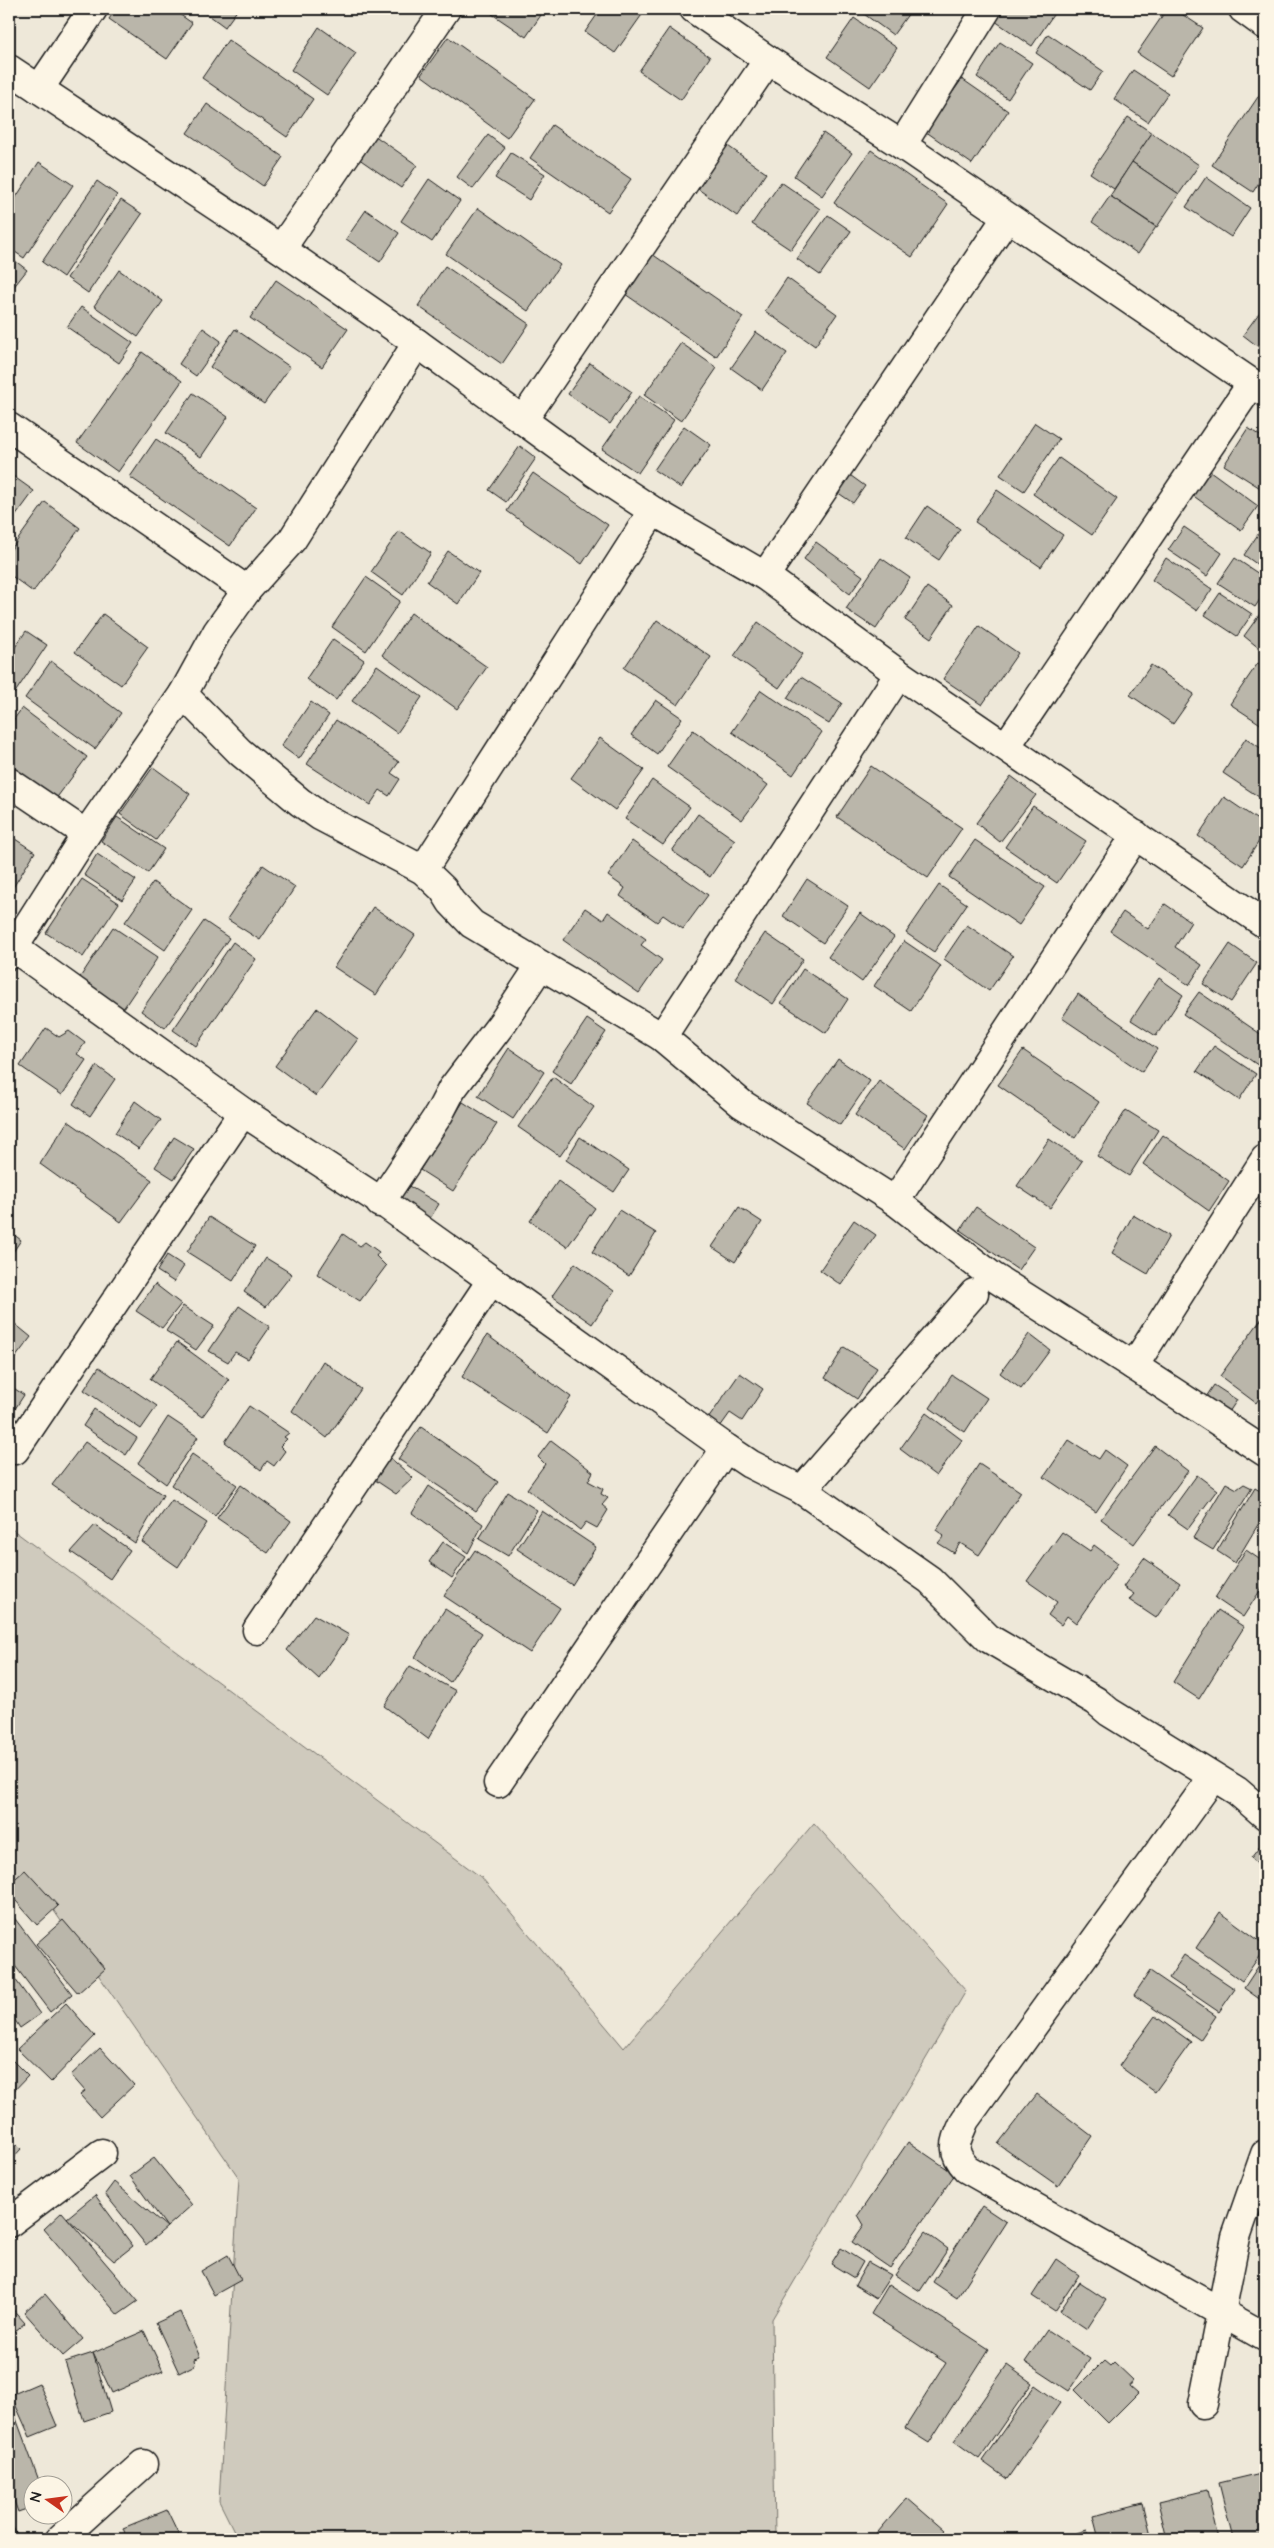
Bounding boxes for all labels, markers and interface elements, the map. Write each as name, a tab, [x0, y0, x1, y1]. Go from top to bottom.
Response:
north arrow	[22, 2476, 72, 2526]
text: N	[26, 2490, 47, 2504]

